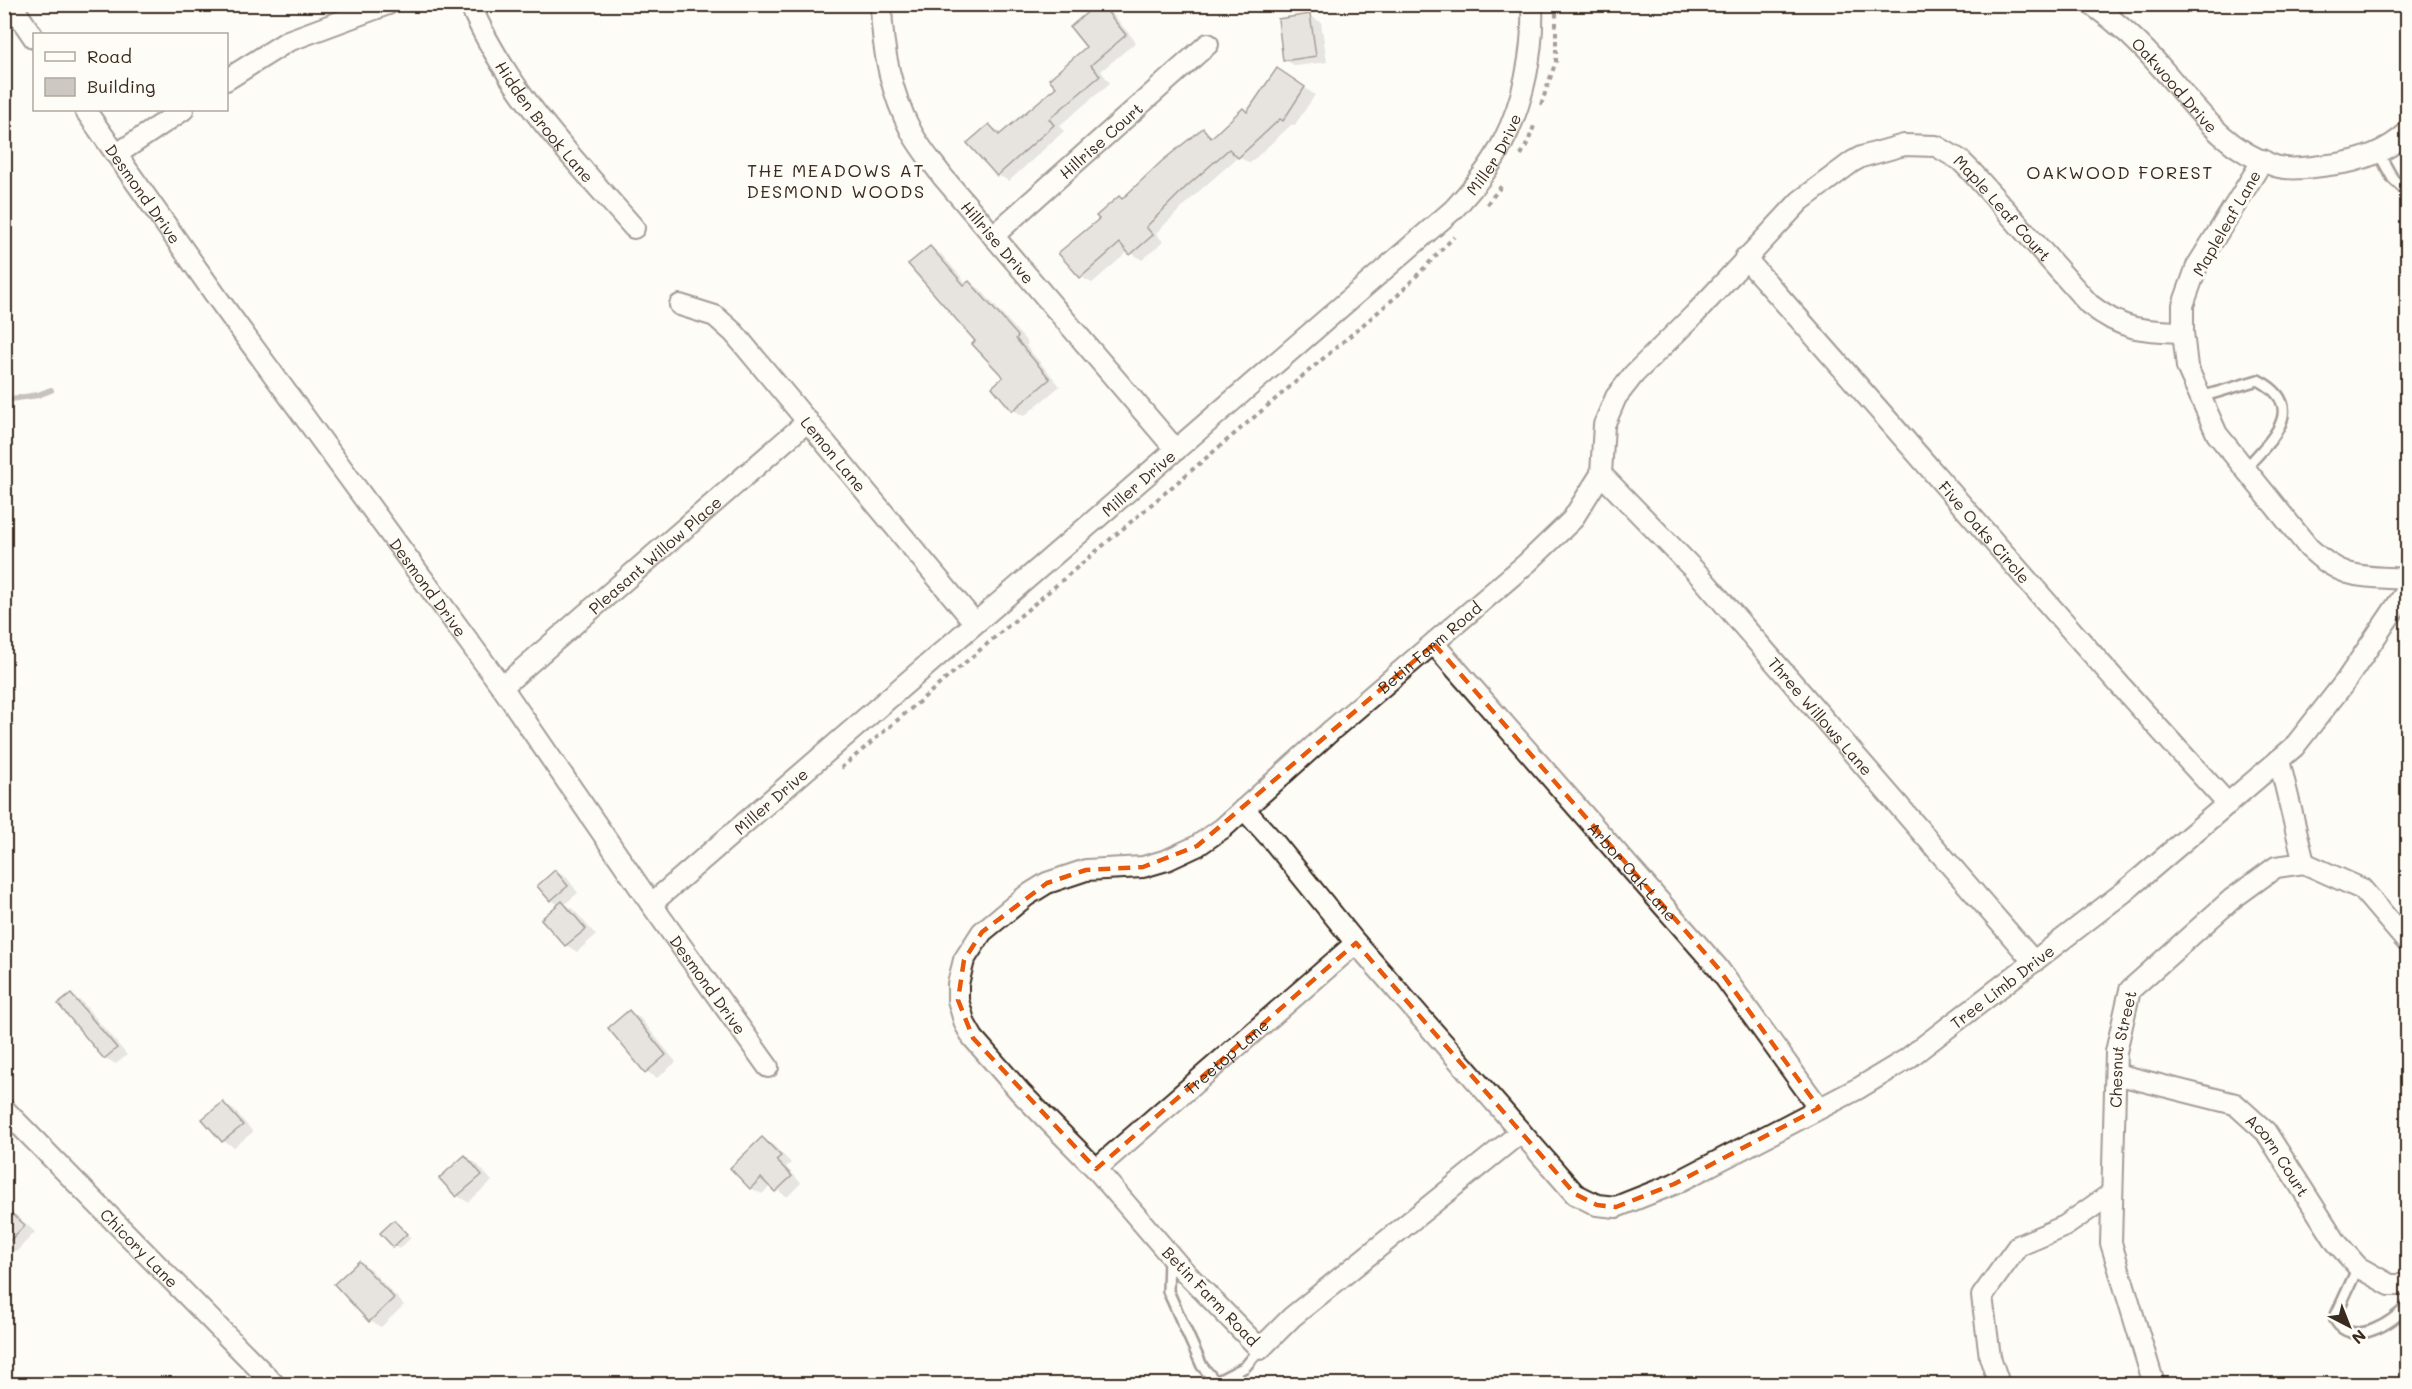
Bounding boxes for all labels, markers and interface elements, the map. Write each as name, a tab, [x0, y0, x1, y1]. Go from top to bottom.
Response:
street label: Oakwood Drive	[2128, 32, 2223, 137]
legend	[33, 33, 228, 111]
text: Road	[87, 44, 132, 68]
street label: Hidden Brook Lane	[491, 57, 599, 186]
text: Building	[87, 74, 155, 98]
street label: Hillrise Court	[1054, 97, 1147, 183]
street label: Miller Drive	[1461, 110, 1525, 199]
street label: Desmond Drive	[101, 139, 186, 247]
street label: Maple Leaf Court	[1950, 150, 2056, 265]
district label: THE MEADOWS AT DESMOND WOODS	[746, 158, 926, 203]
district label: OAKWOOD FOREST	[2026, 160, 2214, 184]
street label: Mapleleaf Lane	[2187, 166, 2265, 280]
street label: Hillrise Drive	[957, 196, 1040, 288]
street label: Lemon Lane	[797, 412, 872, 496]
street label: Miller Drive	[1097, 445, 1179, 520]
street label: Five Oaks Circle	[1935, 476, 2035, 587]
street label: Pleasant Willow Place	[584, 491, 725, 618]
street label: Desmond Drive	[386, 533, 472, 641]
street label: Betin Farm Road	[1373, 596, 1485, 697]
street label: Three Willows Lane	[1764, 652, 1878, 779]
street label: Miller Drive	[729, 763, 812, 838]
street label: Arbor Oak Lane	[1584, 817, 1682, 925]
street label: Desmond Drive	[666, 930, 751, 1038]
street label: Tree Limb Drive	[1946, 939, 2058, 1033]
street label: Chesnut Street	[2104, 988, 2140, 1108]
street label: Treetop Lane	[1179, 1014, 1273, 1099]
street label: Acorn Court	[2242, 1109, 2315, 1200]
street label: Chicory Lane	[96, 1203, 183, 1292]
street label: Betin Farm Road	[1158, 1242, 1264, 1350]
north arrow	[2319, 1296, 2379, 1356]
text: N	[2348, 1326, 2371, 1349]

